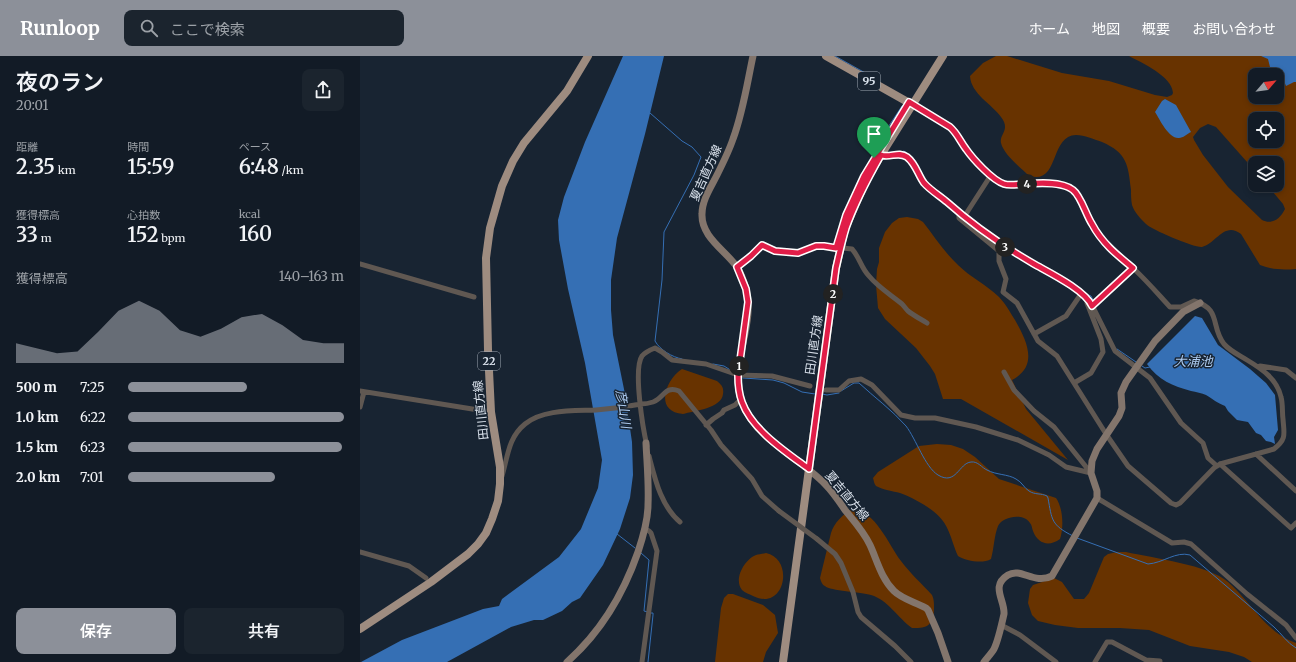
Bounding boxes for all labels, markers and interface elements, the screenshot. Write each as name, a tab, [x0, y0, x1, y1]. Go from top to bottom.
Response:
search box	[124, 10, 404, 46]
text: Runloop	[20, 16, 100, 40]
icon: search	[138, 17, 160, 39]
text: ここで検索	[170, 20, 245, 39]
text: ホーム	[1028, 20, 1070, 38]
text: 地図	[1092, 20, 1120, 38]
text: 概要	[1142, 20, 1170, 38]
text: お問い合わせ	[1192, 20, 1276, 38]
text: 夜のラン	[16, 68, 104, 96]
north arrow	[1248, 68, 1284, 104]
map controls	[1248, 68, 1284, 192]
button: share	[302, 69, 344, 111]
road number: 95	[858, 72, 880, 90]
text: 20:01	[16, 97, 48, 114]
button: locate	[1248, 112, 1284, 148]
pin	[857, 117, 891, 158]
icon: arrive	[863, 123, 885, 145]
text: 距離	[16, 140, 38, 154]
text: 時間	[127, 140, 149, 154]
text: ペース	[239, 140, 271, 154]
street label: 夏吉直方線	[686, 142, 725, 203]
text: 2.35	[16, 154, 55, 179]
text: 15:59	[127, 154, 174, 179]
text: 6:48	[239, 154, 279, 179]
button: layers	[1248, 156, 1284, 192]
text: km	[55, 163, 76, 177]
text: /km	[279, 163, 304, 177]
pin: 4	[1017, 174, 1037, 194]
text: 4	[1024, 177, 1031, 191]
text: kcal	[239, 207, 260, 221]
text: 獲得標高	[16, 208, 60, 222]
text: 心拍数	[127, 208, 160, 222]
text: 160	[239, 221, 272, 246]
text: 33	[16, 222, 38, 247]
text: 152	[127, 222, 159, 247]
text: m	[38, 231, 52, 245]
text: bpm	[159, 231, 186, 245]
pin: 3	[995, 237, 1015, 257]
text: 3	[1002, 240, 1008, 254]
text: 140–163 m	[279, 268, 344, 285]
text: 獲得標高	[16, 270, 68, 287]
pin: 2	[823, 284, 843, 304]
text: 2	[830, 287, 836, 301]
street label: 田川直方線	[802, 314, 825, 376]
road number: 22	[478, 352, 500, 370]
water label: 大浦池	[1173, 353, 1214, 370]
pin: 1	[729, 356, 749, 376]
text: 1	[736, 359, 742, 373]
text: 500 m	[16, 379, 57, 396]
text: 7:25	[80, 379, 105, 396]
street label: 田川直方線	[470, 379, 491, 441]
water label: 彦山川	[612, 388, 635, 432]
text: 1.0 km	[16, 409, 59, 426]
text: 6:22	[80, 409, 106, 426]
text: 1.5 km	[16, 439, 58, 456]
text: 6:23	[80, 439, 105, 456]
street label: 夏吉直方線	[822, 468, 872, 523]
text: 2.0 km	[16, 469, 60, 486]
text: 7:01	[80, 469, 104, 486]
button: 保存	[16, 608, 176, 654]
button: 共有	[184, 608, 344, 654]

